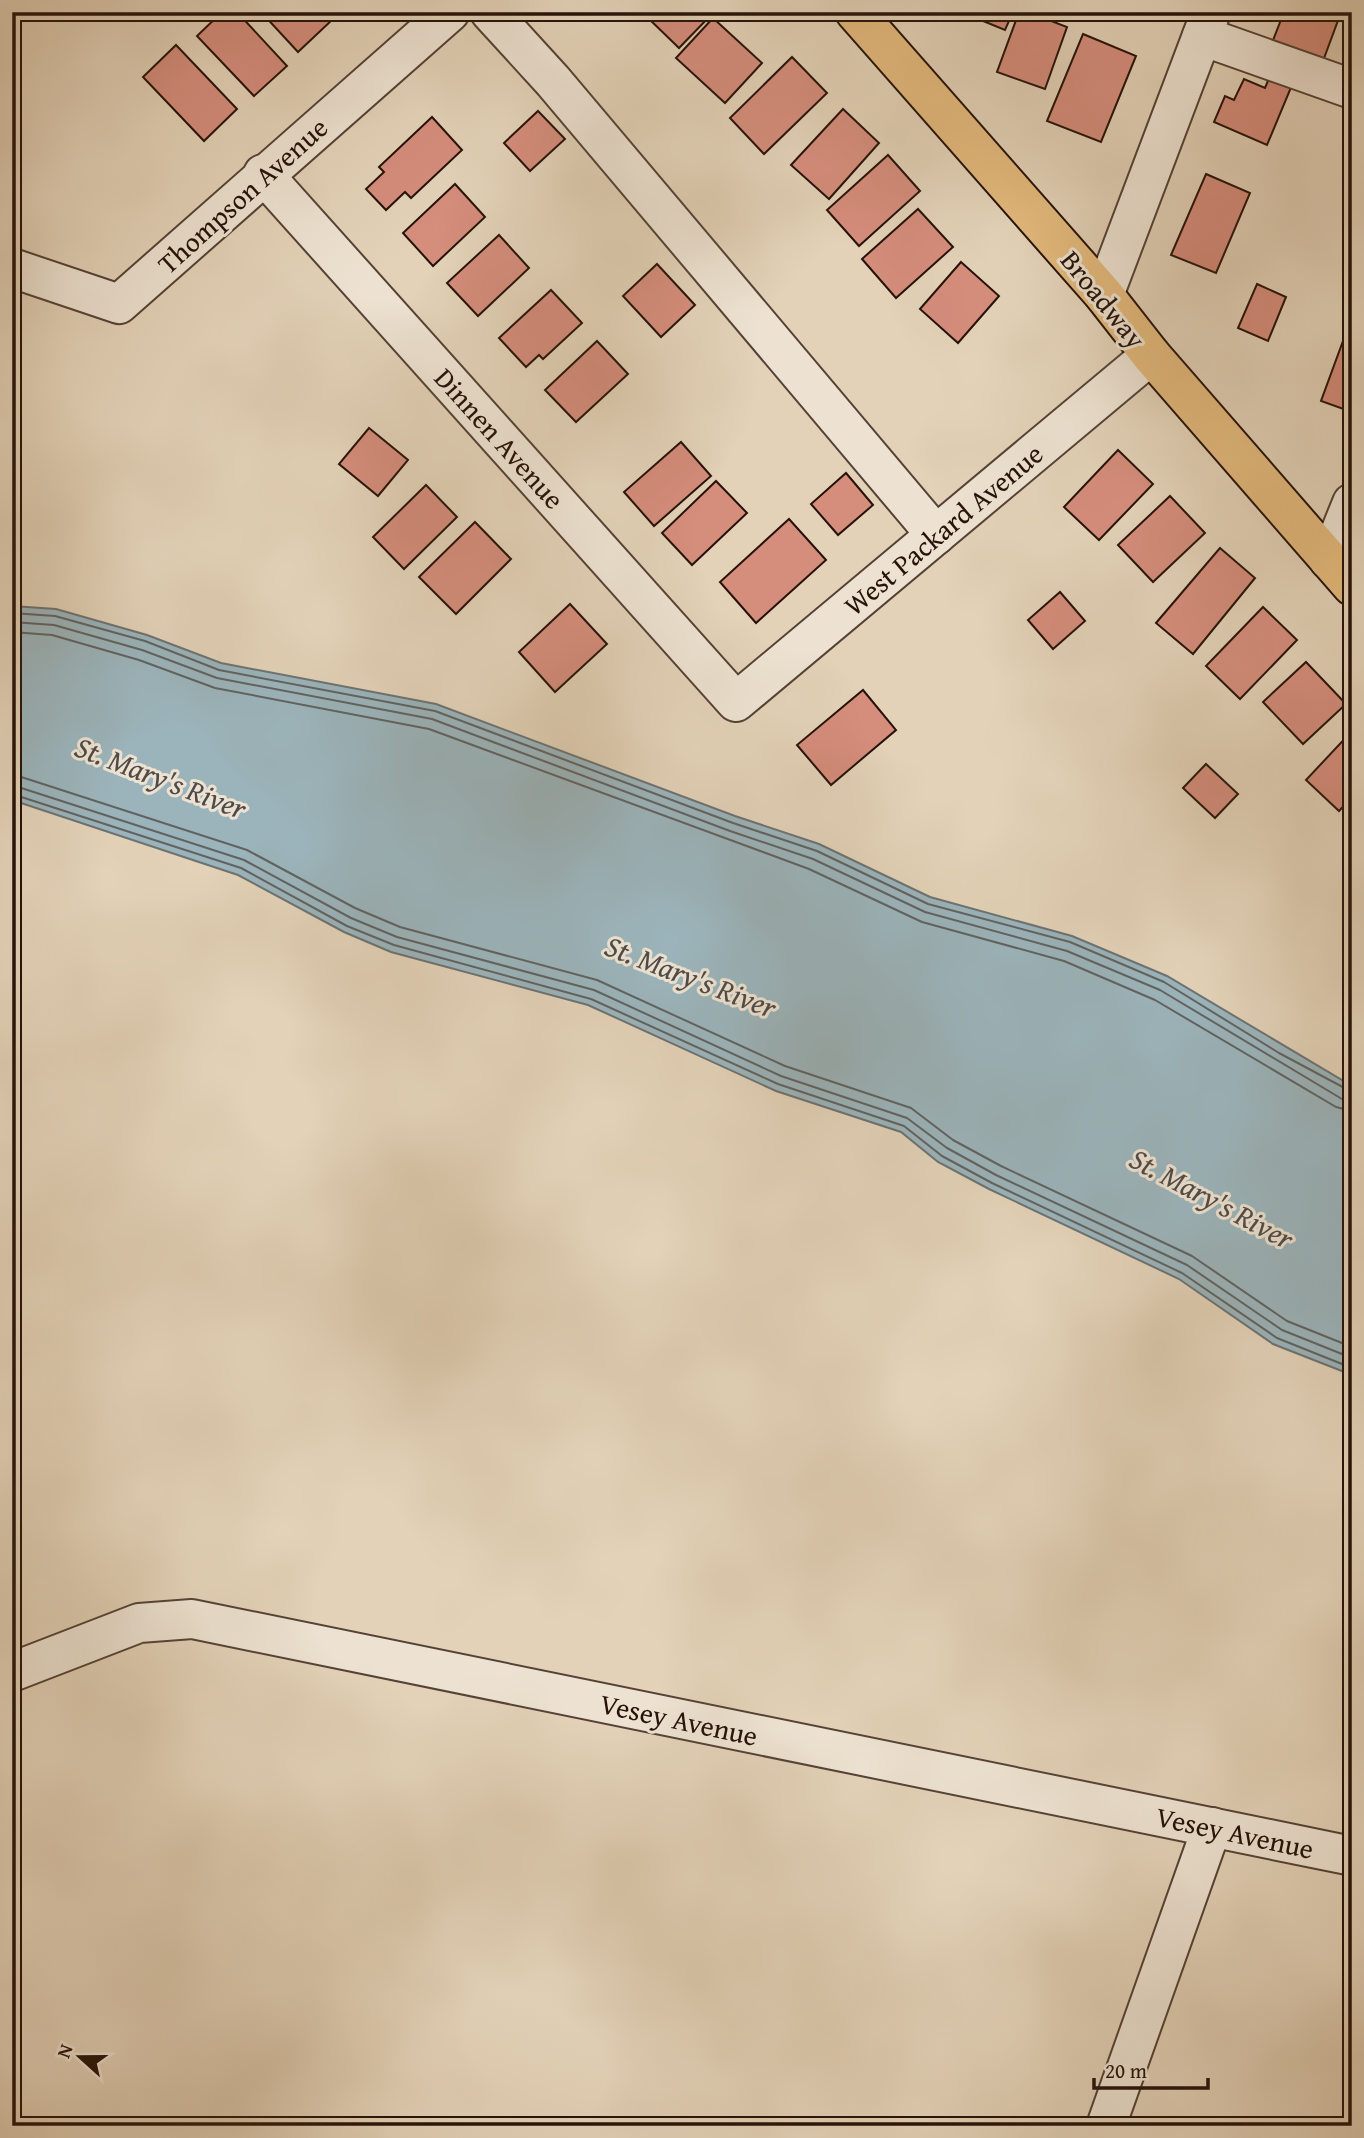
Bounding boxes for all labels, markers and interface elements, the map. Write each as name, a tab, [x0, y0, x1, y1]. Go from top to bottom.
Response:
street label: Thompson Avenue	[148, 107, 336, 283]
street label: Broadway	[1052, 241, 1156, 357]
street label: Dinnen Avenue	[425, 358, 575, 518]
street label: West Packard Avenue	[834, 433, 1052, 625]
water label: St. Mary's River	[69, 724, 254, 830]
water label: St. Mary's River	[599, 923, 784, 1029]
water label: St. Mary's River	[1122, 1136, 1303, 1260]
street label: Vesey Avenue	[596, 1682, 762, 1756]
street label: Vesey Avenue	[1152, 1795, 1318, 1869]
north arrow	[46, 2022, 116, 2092]
text: N	[49, 2040, 80, 2062]
scale bar	[1094, 2047, 1208, 2091]
text: 20 m	[1105, 2055, 1147, 2086]

